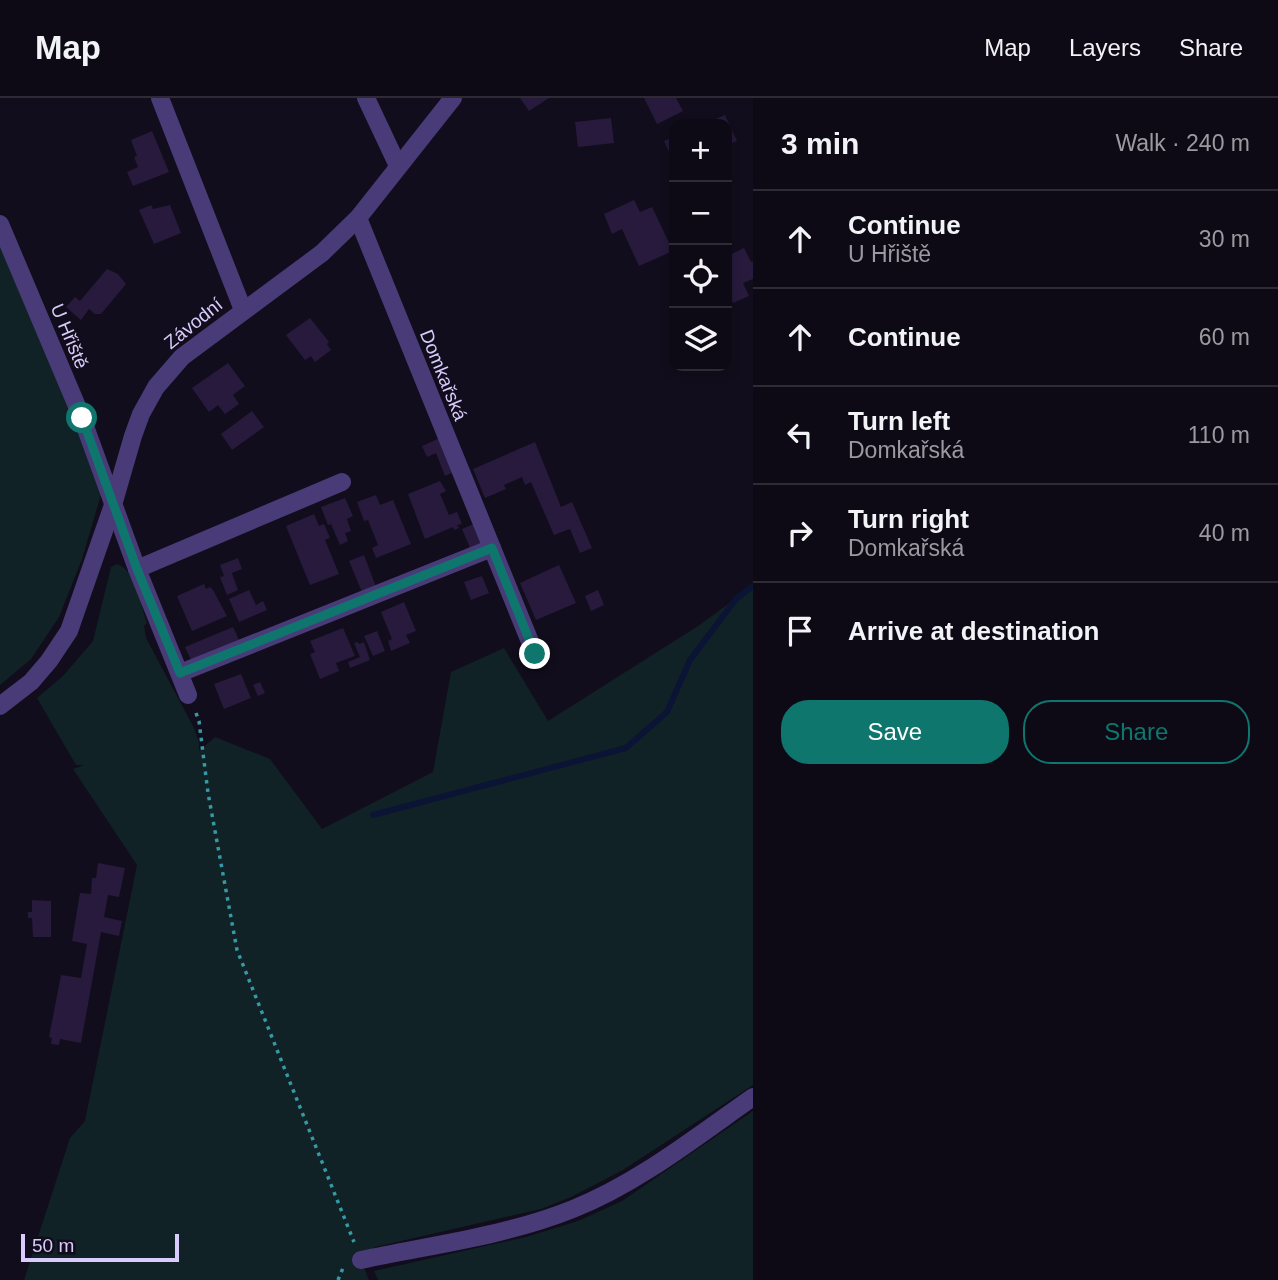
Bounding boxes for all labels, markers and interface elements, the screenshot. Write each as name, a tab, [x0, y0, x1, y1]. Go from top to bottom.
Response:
text: Map	[35, 29, 101, 66]
text: Map	[984, 34, 1031, 61]
text: Layers	[1069, 34, 1141, 61]
text: Share	[1179, 34, 1243, 61]
map controls	[669, 119, 732, 371]
button: +	[669, 119, 732, 182]
text: 3 min	[781, 127, 859, 160]
text: Walk · 240 m	[1115, 130, 1250, 156]
button: −	[669, 182, 732, 245]
text: Continue	[848, 210, 961, 240]
icon: ahead	[781, 220, 819, 258]
text: 30 m	[1199, 226, 1250, 252]
text: U Hřiště	[848, 241, 931, 267]
button: locate	[669, 245, 732, 308]
street label: Závodní	[160, 293, 227, 353]
street label: U Hřiště	[46, 301, 93, 372]
button: layers	[669, 308, 732, 371]
icon: ahead	[781, 318, 819, 356]
text: Continue	[848, 322, 961, 352]
text: 60 m	[1199, 324, 1250, 350]
street label: Domkařská	[416, 327, 471, 424]
route start	[66, 402, 97, 433]
text: Turn left	[848, 406, 950, 436]
icon: left	[781, 416, 819, 454]
text: 110 m	[1188, 422, 1250, 448]
text: Domkařská	[848, 437, 964, 463]
text: Turn right	[848, 504, 969, 534]
icon: right	[781, 514, 819, 552]
text: 40 m	[1199, 520, 1250, 546]
text: Domkařská	[848, 535, 964, 561]
icon: arrive	[781, 612, 819, 650]
text: Arrive at destination	[848, 616, 1099, 646]
route end	[519, 638, 550, 669]
button: Save	[781, 700, 1009, 764]
button: Share	[1023, 700, 1250, 764]
scale bar	[21, 1231, 178, 1263]
text: 50 m	[32, 1235, 74, 1256]

